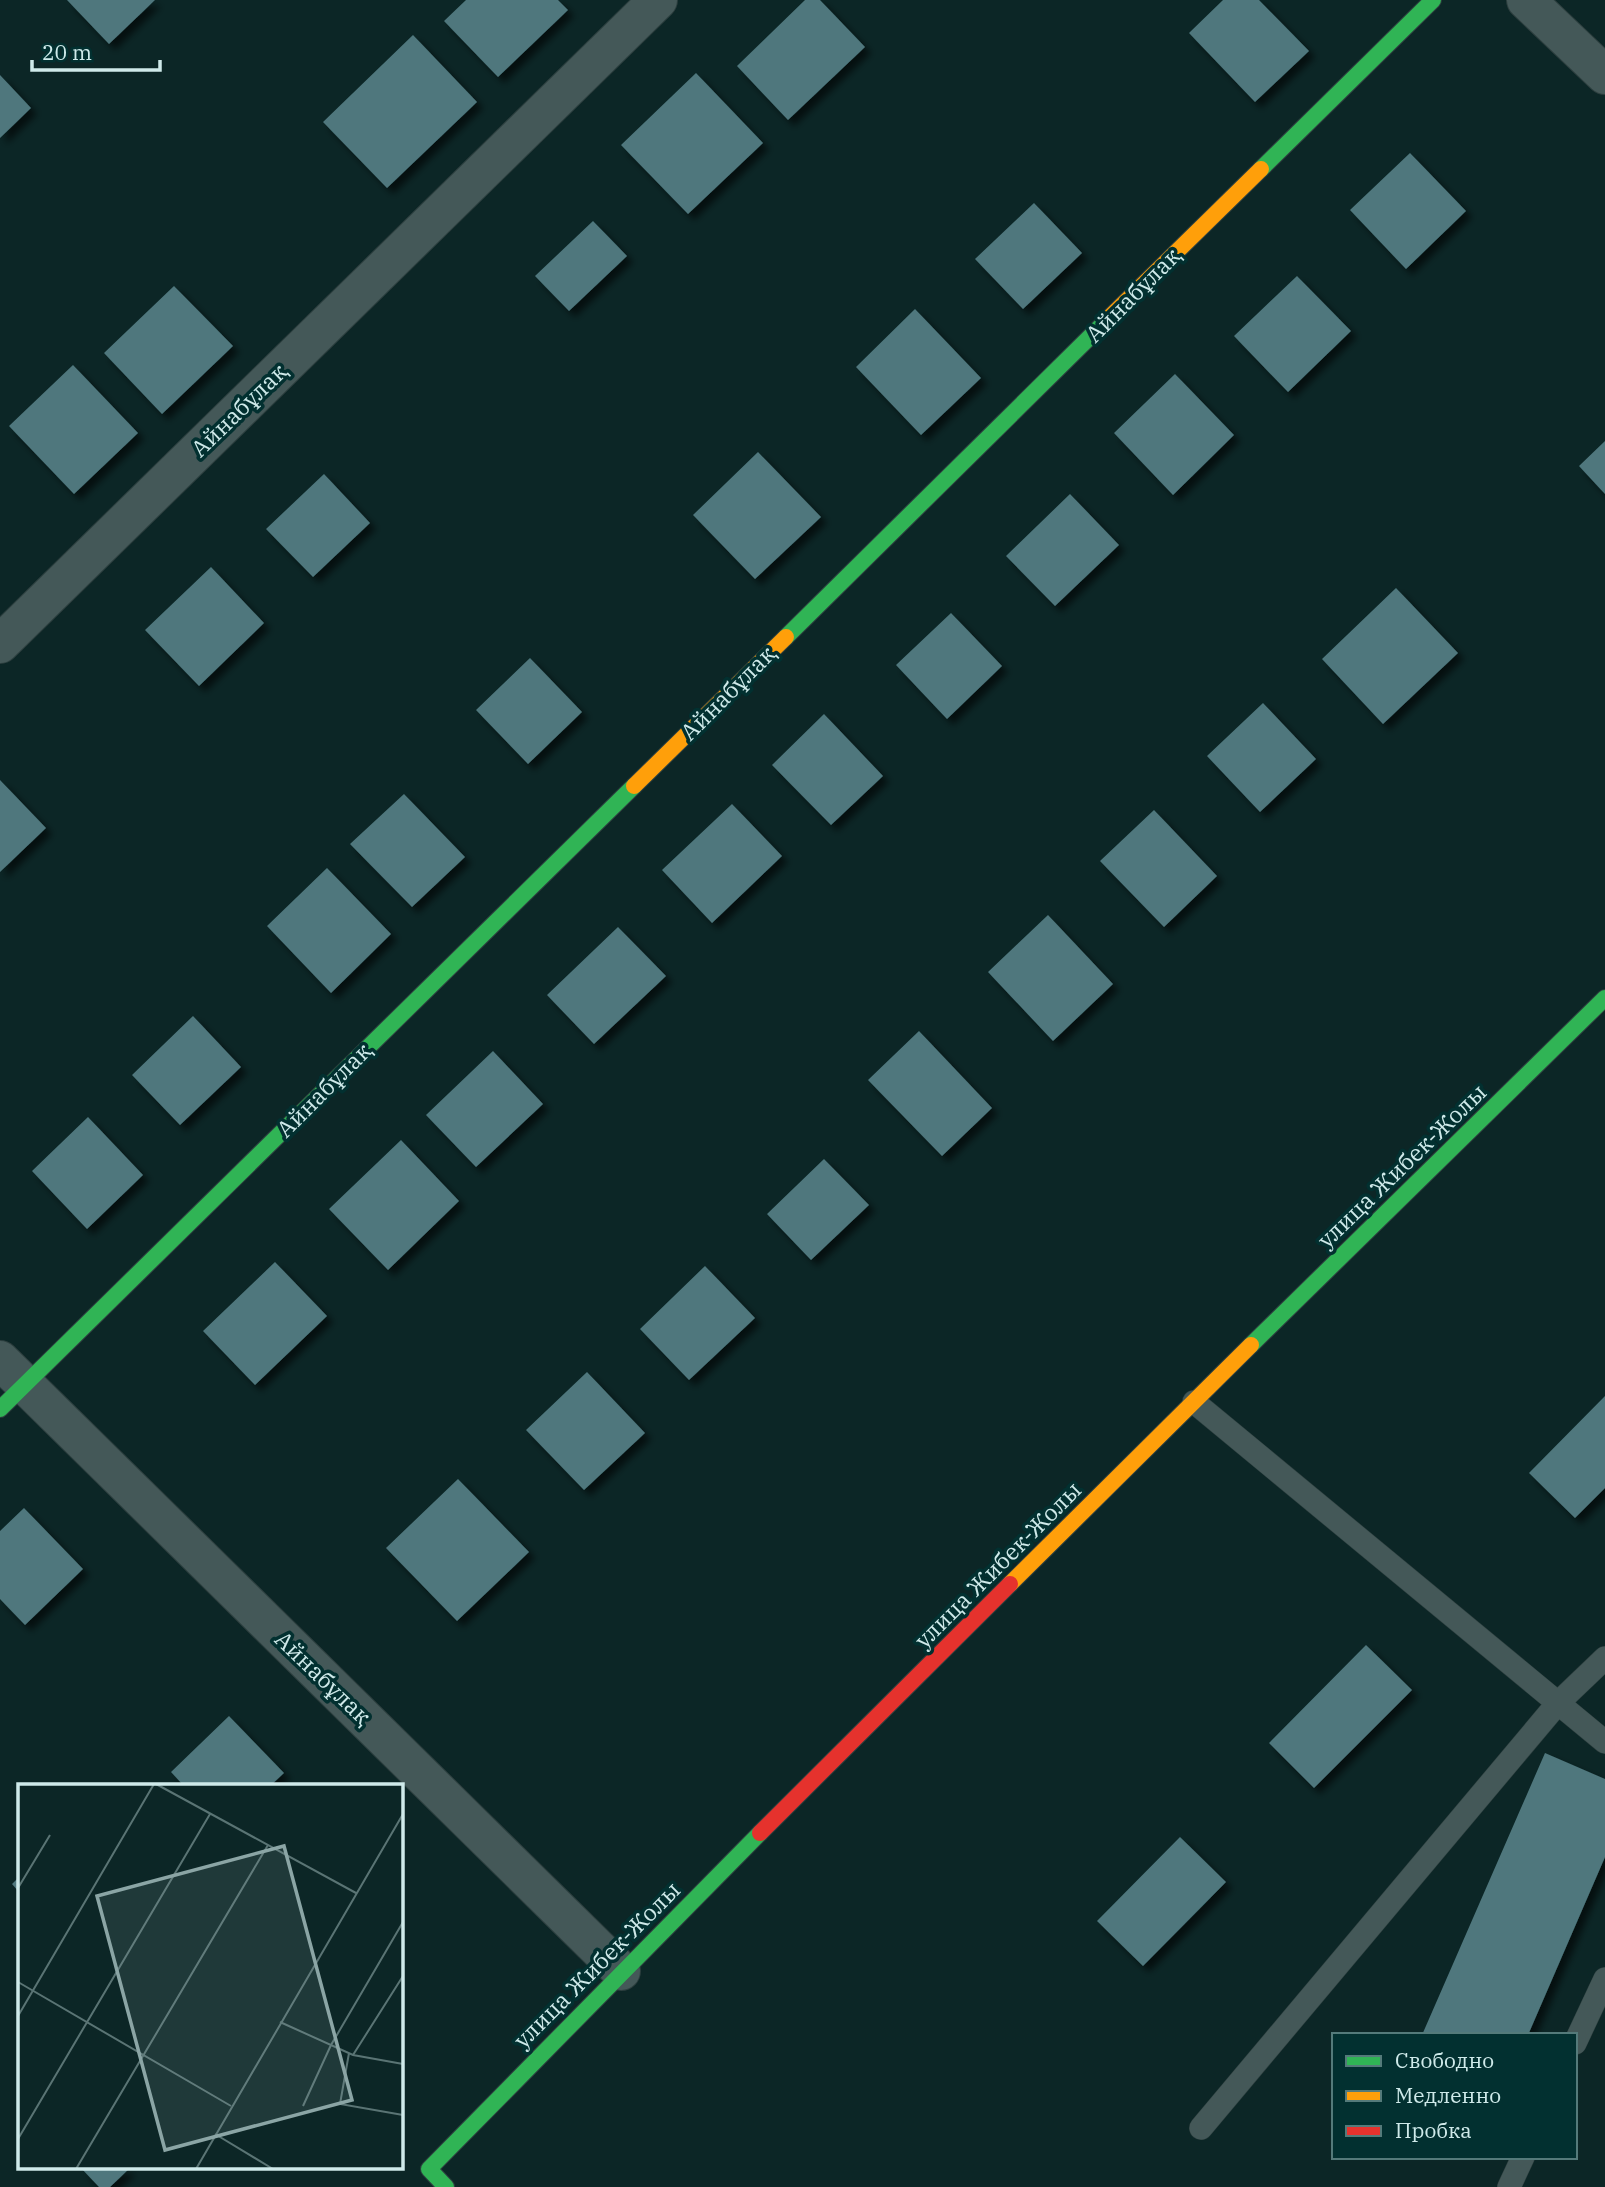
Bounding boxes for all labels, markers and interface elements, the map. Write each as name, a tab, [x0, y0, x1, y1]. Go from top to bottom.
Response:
scale bar	[32, 28, 159, 72]
text: 20 m	[42, 38, 92, 66]
street label: Айнабұлақ	[1078, 240, 1186, 348]
street label: Айнабұлақ	[184, 356, 293, 463]
street label: Айнабұлақ	[673, 638, 781, 746]
street label: Айнабұлақ	[269, 1035, 377, 1143]
street label: улица Жибек-Жолы	[1310, 1077, 1492, 1254]
street label: улица Жибек-Жолы	[908, 1475, 1087, 1654]
street label: Айнабұлақ	[269, 1624, 378, 1731]
inset map	[18, 1784, 402, 2170]
street label: улица Жибек-Жолы	[507, 1875, 686, 2054]
legend	[1332, 2033, 1577, 2159]
text: Свободно	[1395, 2046, 1494, 2074]
text: Медленно	[1395, 2081, 1501, 2109]
text: Пробка	[1395, 2116, 1472, 2144]

